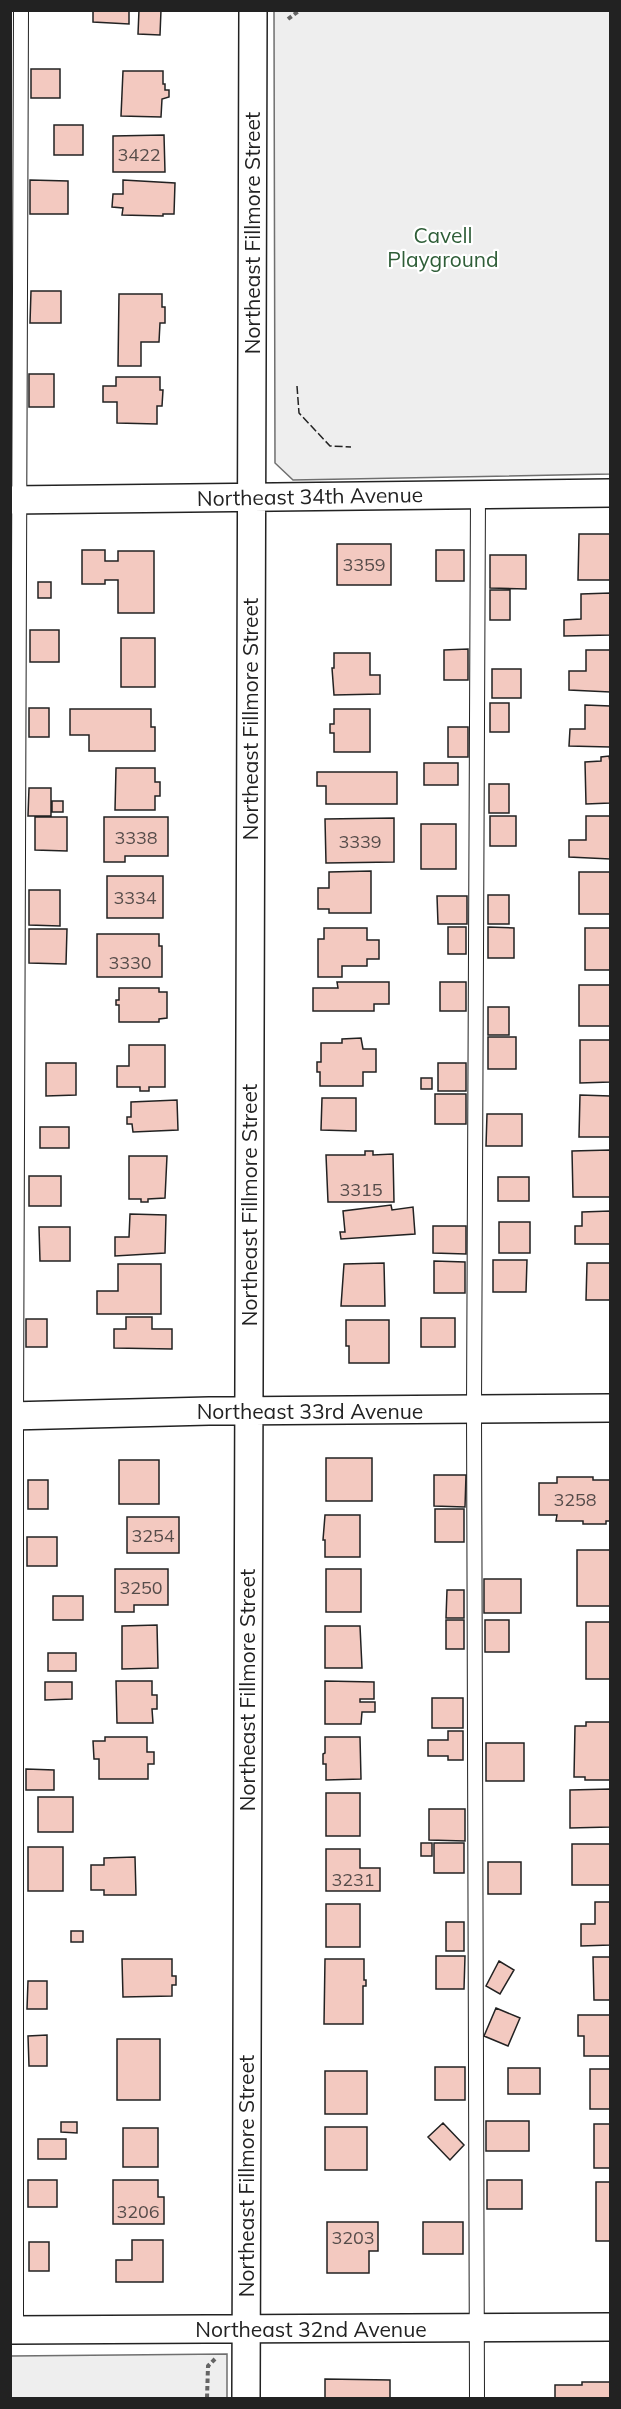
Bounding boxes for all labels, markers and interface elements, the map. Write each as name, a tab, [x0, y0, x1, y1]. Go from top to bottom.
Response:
street label: Northeast Fillmore Street	[239, 112, 265, 354]
house number: 3422	[117, 143, 161, 166]
park label: Cavell Playground	[387, 222, 499, 272]
street label: Northeast 34th Avenue	[197, 481, 423, 511]
house number: 3359	[342, 553, 386, 576]
street label: Northeast Fillmore Street	[237, 598, 263, 840]
house number: 3338	[114, 826, 158, 849]
house number: 3339	[338, 830, 382, 853]
house number: 3334	[113, 886, 157, 909]
house number: 3330	[108, 951, 152, 974]
street label: Northeast Fillmore Street	[236, 1084, 262, 1326]
house number: 3315	[339, 1178, 383, 1201]
street label: Northeast 33rd Avenue	[197, 1398, 423, 1424]
house number: 3258	[553, 1488, 597, 1511]
house number: 3254	[131, 1524, 175, 1547]
street label: Northeast Fillmore Street	[234, 1569, 260, 1811]
house number: 3250	[119, 1576, 163, 1599]
house number: 3231	[331, 1868, 375, 1891]
street label: Northeast Fillmore Street	[233, 2055, 259, 2297]
house number: 3206	[116, 2200, 160, 2223]
house number: 3203	[331, 2226, 375, 2249]
street label: Northeast 32nd Avenue	[195, 2316, 427, 2342]

